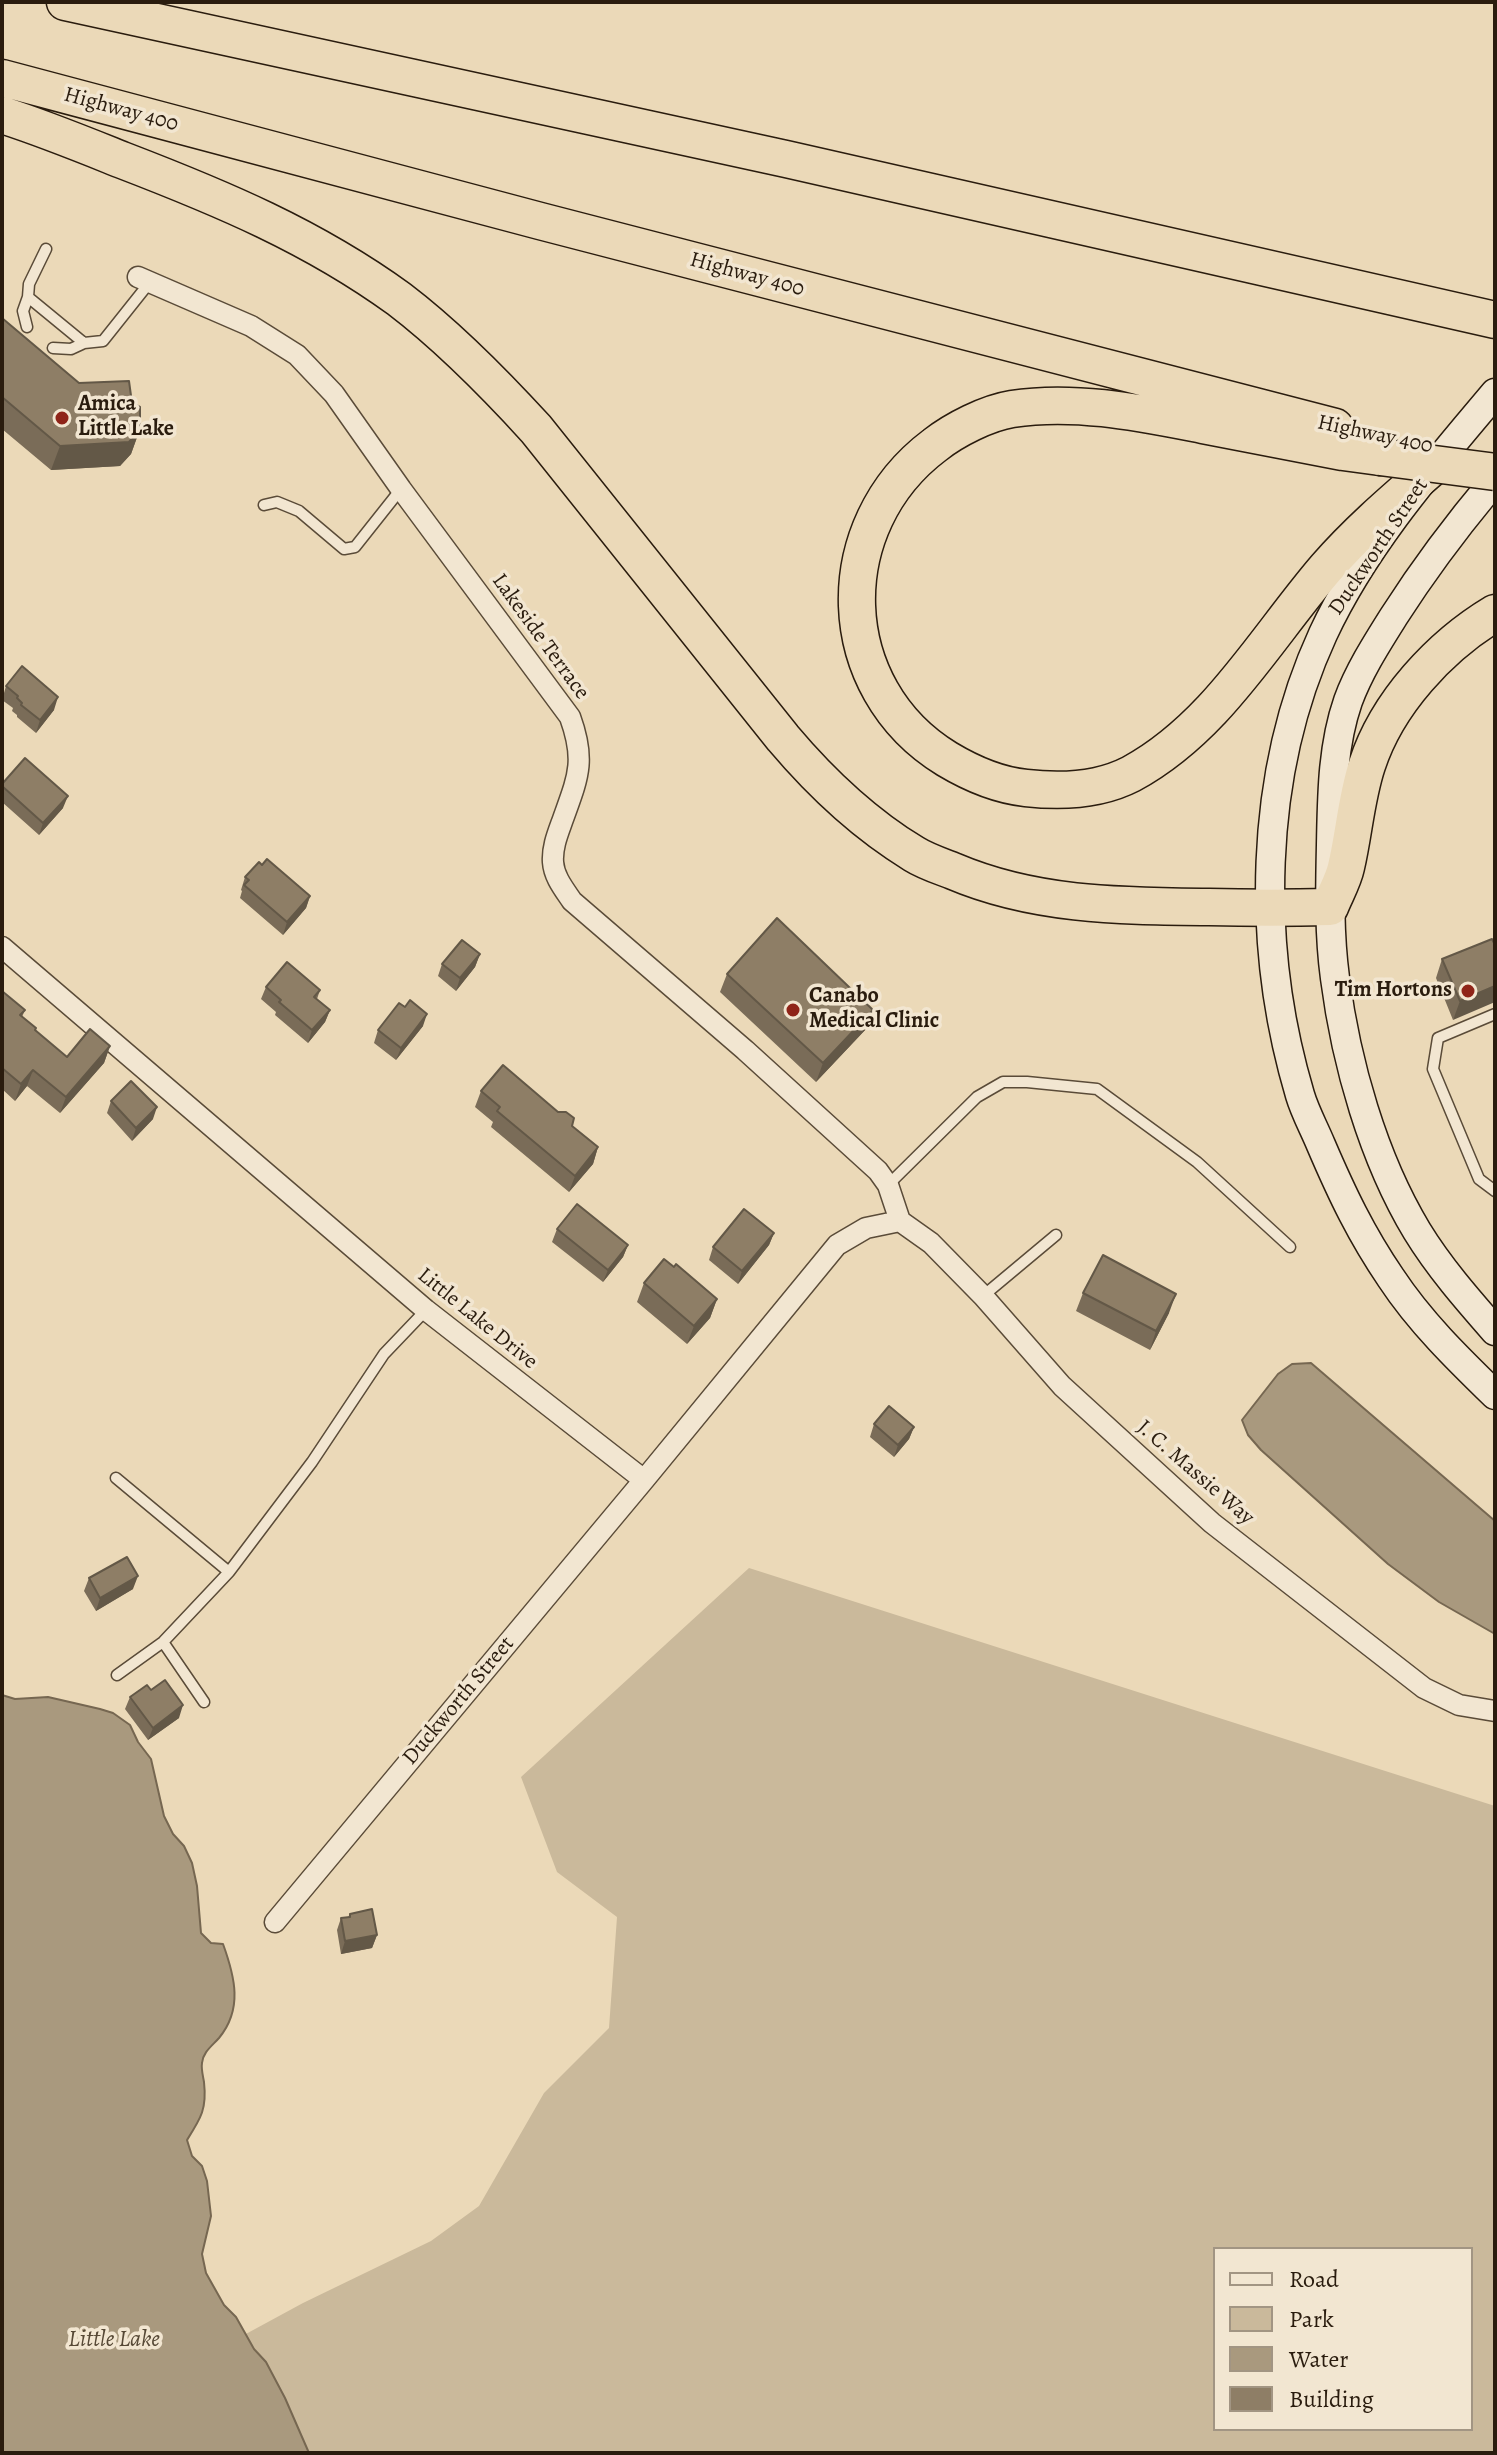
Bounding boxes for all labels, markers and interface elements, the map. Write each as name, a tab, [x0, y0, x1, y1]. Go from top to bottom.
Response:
street label: Highway 400	[61, 82, 181, 138]
street label: Highway 400	[687, 247, 807, 303]
place label: Amica Little Lake	[78, 392, 174, 444]
marker: Amica Little Lake	[53, 409, 71, 427]
street label: Highway 400	[1315, 410, 1435, 460]
street label: Duckworth Street	[1323, 473, 1435, 621]
street label: Lakeside Terrace	[485, 569, 595, 705]
place label: Tim Hortons	[1335, 978, 1452, 1004]
marker: Tim Hortons	[1459, 982, 1477, 1000]
place label: Canabo Medical Clinic	[809, 984, 939, 1036]
marker: Canabo Medical Clinic	[784, 1001, 802, 1019]
street label: Little Lake Drive	[412, 1262, 542, 1376]
street label: J. C. Massie Way	[1131, 1415, 1259, 1531]
street label: Duckworth Street	[398, 1631, 520, 1771]
legend	[1213, 2247, 1473, 2431]
text: Road	[1289, 2263, 1339, 2295]
text: Park	[1289, 2303, 1334, 2335]
water label: Little Lake	[68, 2326, 160, 2354]
text: Water	[1289, 2343, 1349, 2375]
text: Building	[1289, 2383, 1374, 2415]

